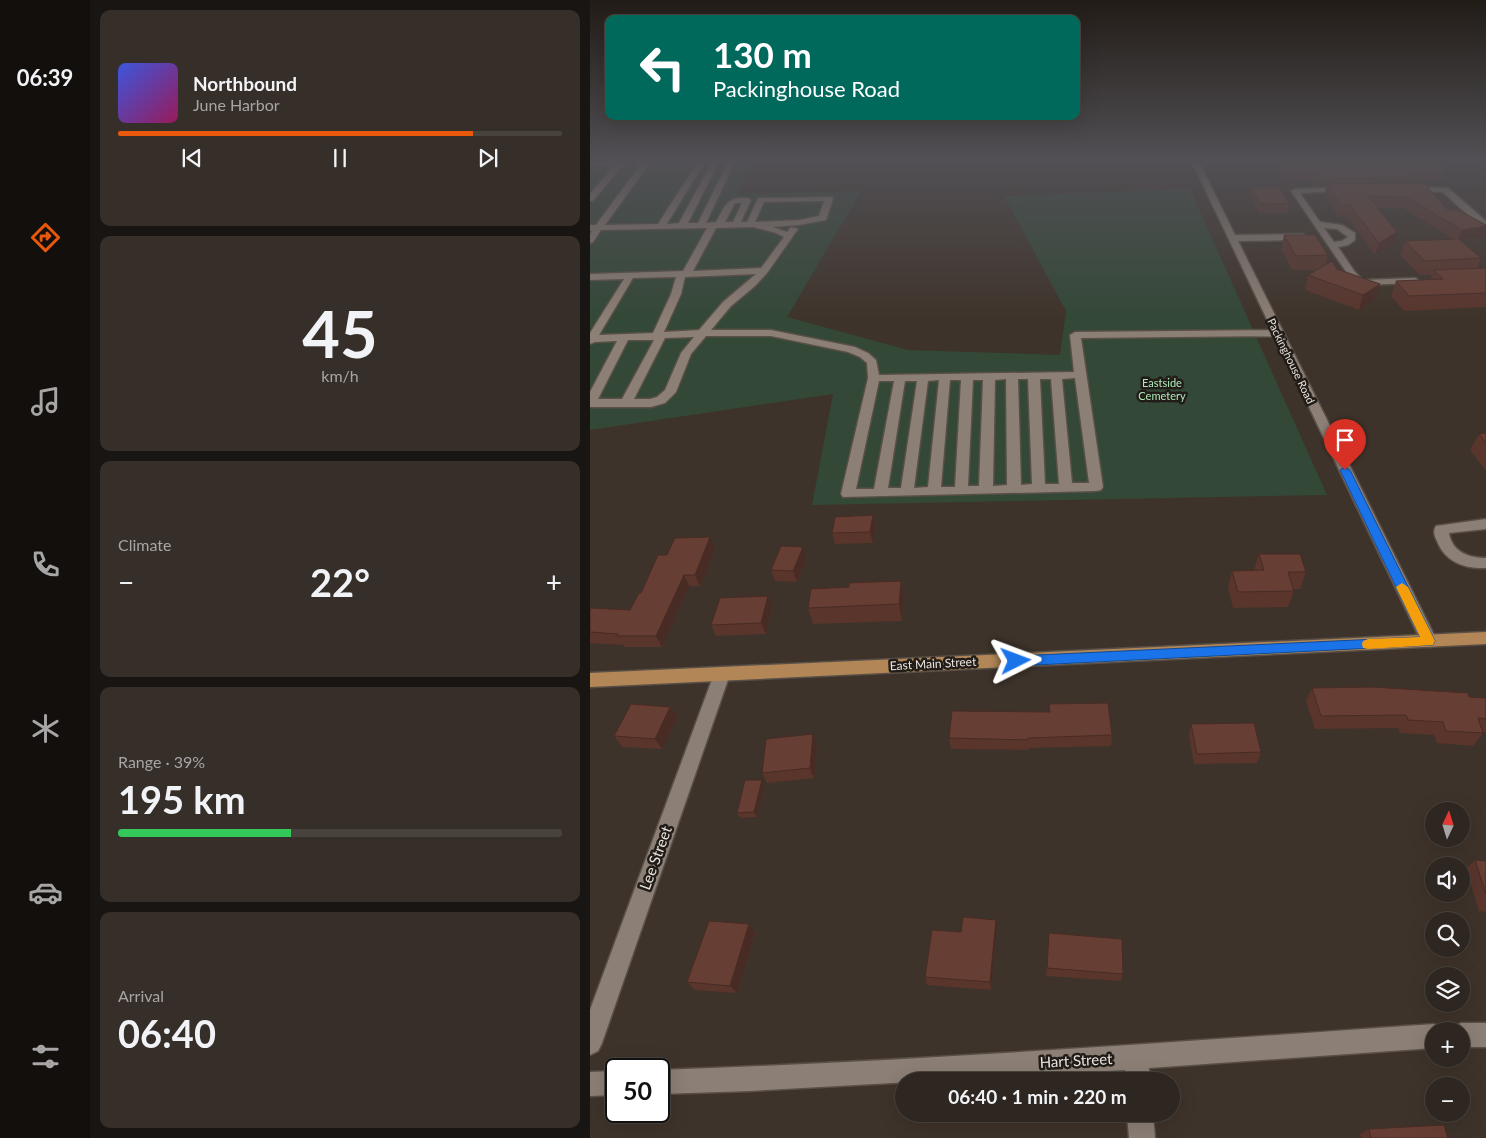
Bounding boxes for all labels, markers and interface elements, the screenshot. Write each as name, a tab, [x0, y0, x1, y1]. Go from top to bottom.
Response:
text: 130 m	[713, 33, 812, 75]
icon: left	[630, 35, 695, 100]
text: 06:39	[17, 64, 73, 91]
text: Northbound	[193, 72, 297, 95]
text: Packinghouse Road	[713, 75, 900, 102]
text: June Harbor	[193, 95, 280, 114]
icon: previous	[178, 144, 206, 172]
icon: pause	[326, 144, 354, 172]
icon: next	[474, 144, 502, 172]
icon: directions	[28, 220, 63, 255]
text: 45	[302, 294, 378, 372]
street label: Packinghouse Road	[1265, 316, 1318, 406]
text: km/h	[321, 366, 359, 385]
park label: Eastside Cemetery	[1138, 376, 1186, 402]
icon: music	[28, 384, 63, 419]
pin	[1324, 419, 1366, 470]
icon: arrive	[1331, 426, 1359, 454]
text: Climate	[118, 535, 171, 554]
icon: phone	[28, 547, 63, 582]
text: 22°	[310, 559, 370, 605]
text: −	[118, 565, 134, 599]
text: +	[546, 565, 562, 599]
position arrow	[989, 634, 1041, 686]
street label: East Main Street	[889, 654, 977, 673]
icon: climate	[28, 711, 63, 746]
text: Range · 39%	[118, 752, 205, 771]
text: 195 km	[118, 776, 246, 822]
north arrow	[1425, 802, 1470, 848]
map controls	[1425, 802, 1470, 1122]
street label: Lee Street	[635, 823, 675, 892]
button: sound	[1425, 857, 1470, 902]
icon: car	[28, 875, 63, 910]
button: search	[1425, 912, 1470, 957]
button: layers	[1425, 967, 1470, 1012]
text: Arrival	[118, 986, 164, 1005]
text: 06:40	[118, 1010, 216, 1056]
button: +	[1425, 1022, 1470, 1067]
icon: filters	[28, 1039, 63, 1074]
street label: Hart Street	[1039, 1049, 1113, 1071]
speed limit sign: 50	[605, 1058, 670, 1123]
button: −	[1425, 1077, 1470, 1122]
text: 06:40 · 1 min · 220 m	[948, 1085, 1127, 1108]

